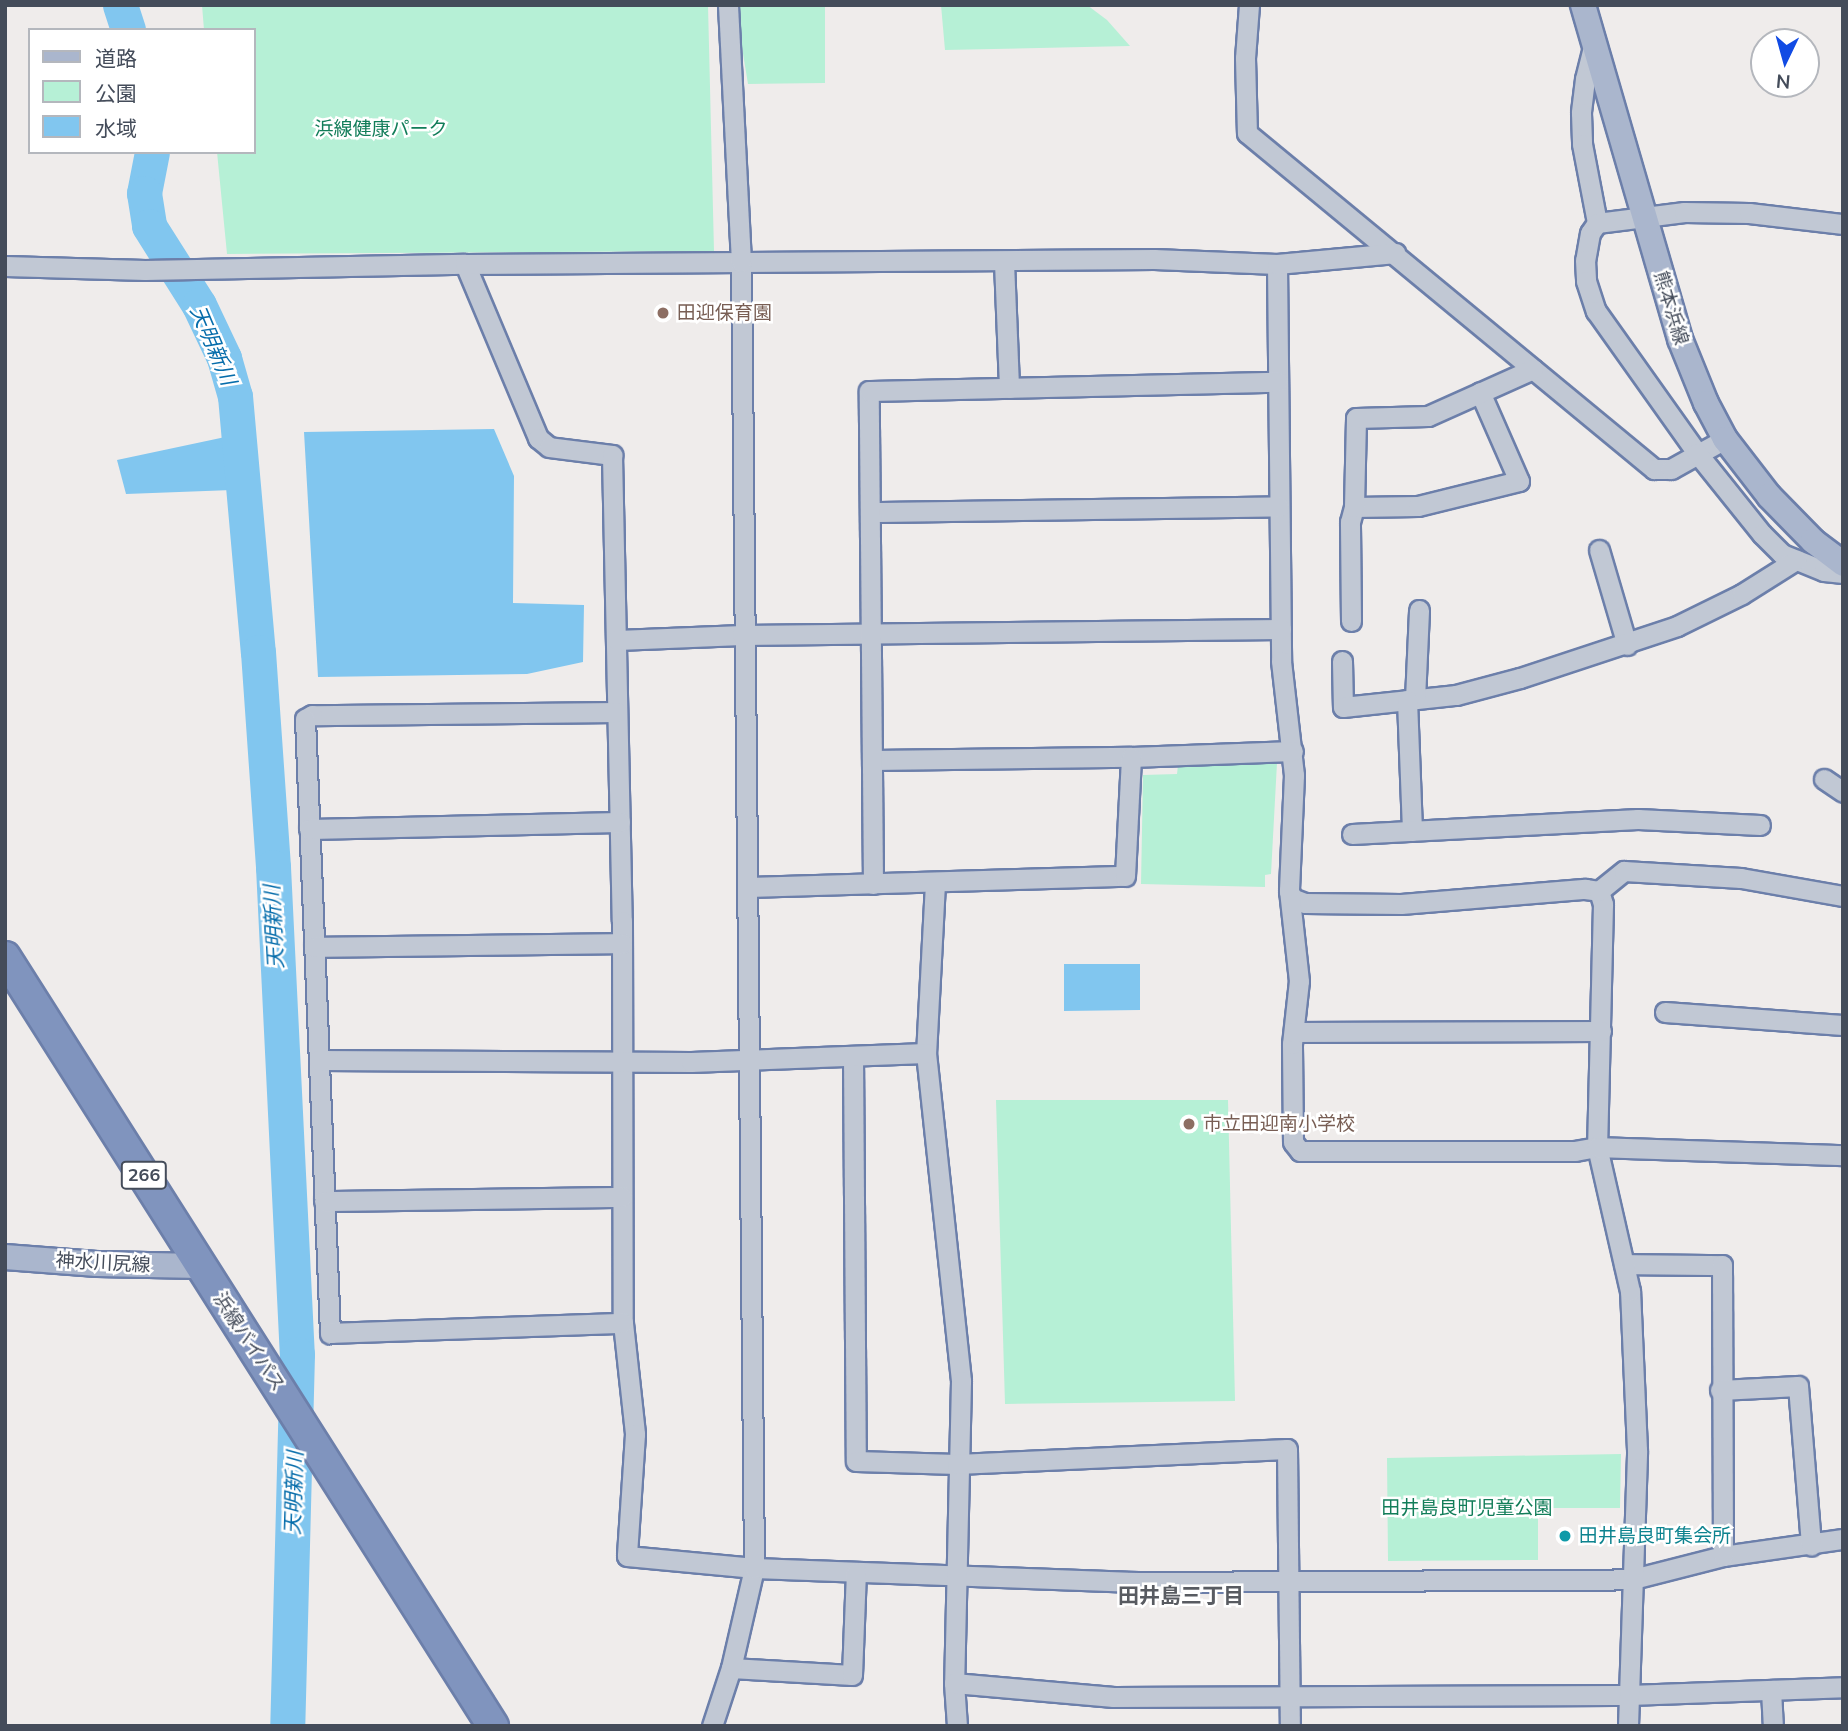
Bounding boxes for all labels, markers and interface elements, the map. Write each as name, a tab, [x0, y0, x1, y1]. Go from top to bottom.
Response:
legend	[28, 28, 256, 154]
north arrow	[1750, 28, 1820, 98]
text: 道路	[95, 45, 137, 71]
text: N	[1775, 69, 1792, 95]
text: 公園	[95, 80, 137, 106]
text: 水域	[95, 115, 137, 141]
park label: 浜線健康パーク	[315, 118, 447, 140]
street label: 熊本浜線	[1649, 268, 1693, 348]
water label: 天明新川	[186, 301, 242, 389]
place label: 田迎保育園	[677, 302, 772, 324]
marker: 田迎保育園	[655, 305, 671, 321]
water label: 天明新川	[258, 884, 288, 970]
place label: 市立田迎南小学校	[1203, 1113, 1355, 1135]
marker: 市立田迎南小学校	[1181, 1116, 1197, 1132]
road number: 266	[120, 1160, 168, 1190]
street label: 神水川尻線	[55, 1249, 151, 1277]
street label: 浜線バイパス	[208, 1288, 290, 1396]
water label: 天明新川	[279, 1451, 307, 1535]
park label: 田井島良町児童公園	[1382, 1497, 1552, 1519]
place label: 田井島良町集会所	[1579, 1525, 1731, 1547]
marker: 田井島良町集会所	[1557, 1528, 1573, 1544]
district label: 田井島三丁目	[1118, 1582, 1244, 1608]

